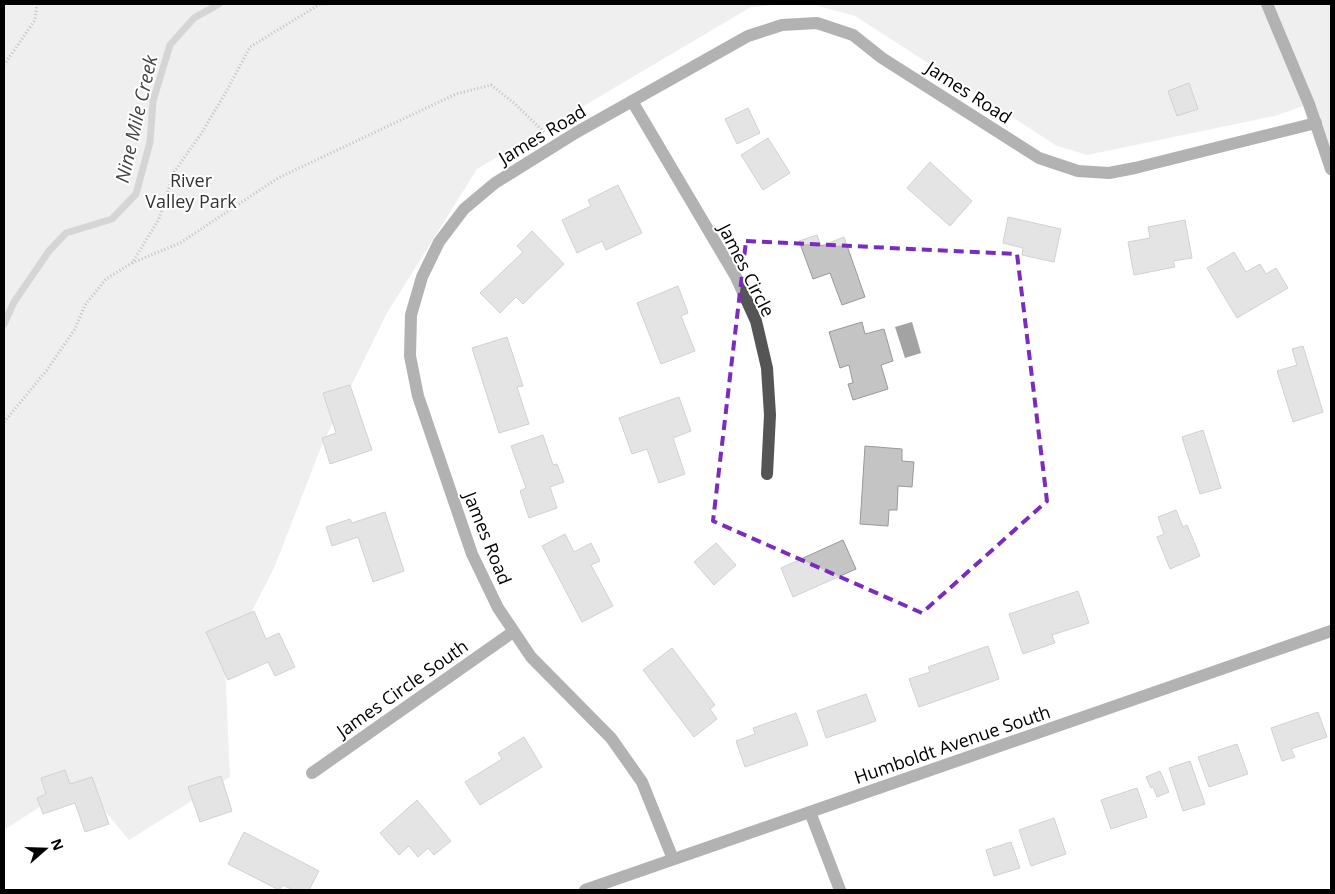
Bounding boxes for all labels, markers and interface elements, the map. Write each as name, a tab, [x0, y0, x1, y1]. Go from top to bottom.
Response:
water label: Nine Mile Creek	[109, 52, 163, 185]
street label: James Road	[920, 54, 1017, 129]
street label: James Road	[492, 99, 590, 171]
park label: River Valley Park	[145, 168, 237, 213]
street label: James Circle	[712, 218, 781, 321]
street label: James Road	[458, 486, 517, 588]
street label: James Circle South	[330, 634, 472, 744]
street label: Humboldt Avenue South	[851, 699, 1053, 789]
north arrow	[20, 824, 70, 874]
text: N	[47, 836, 69, 853]

